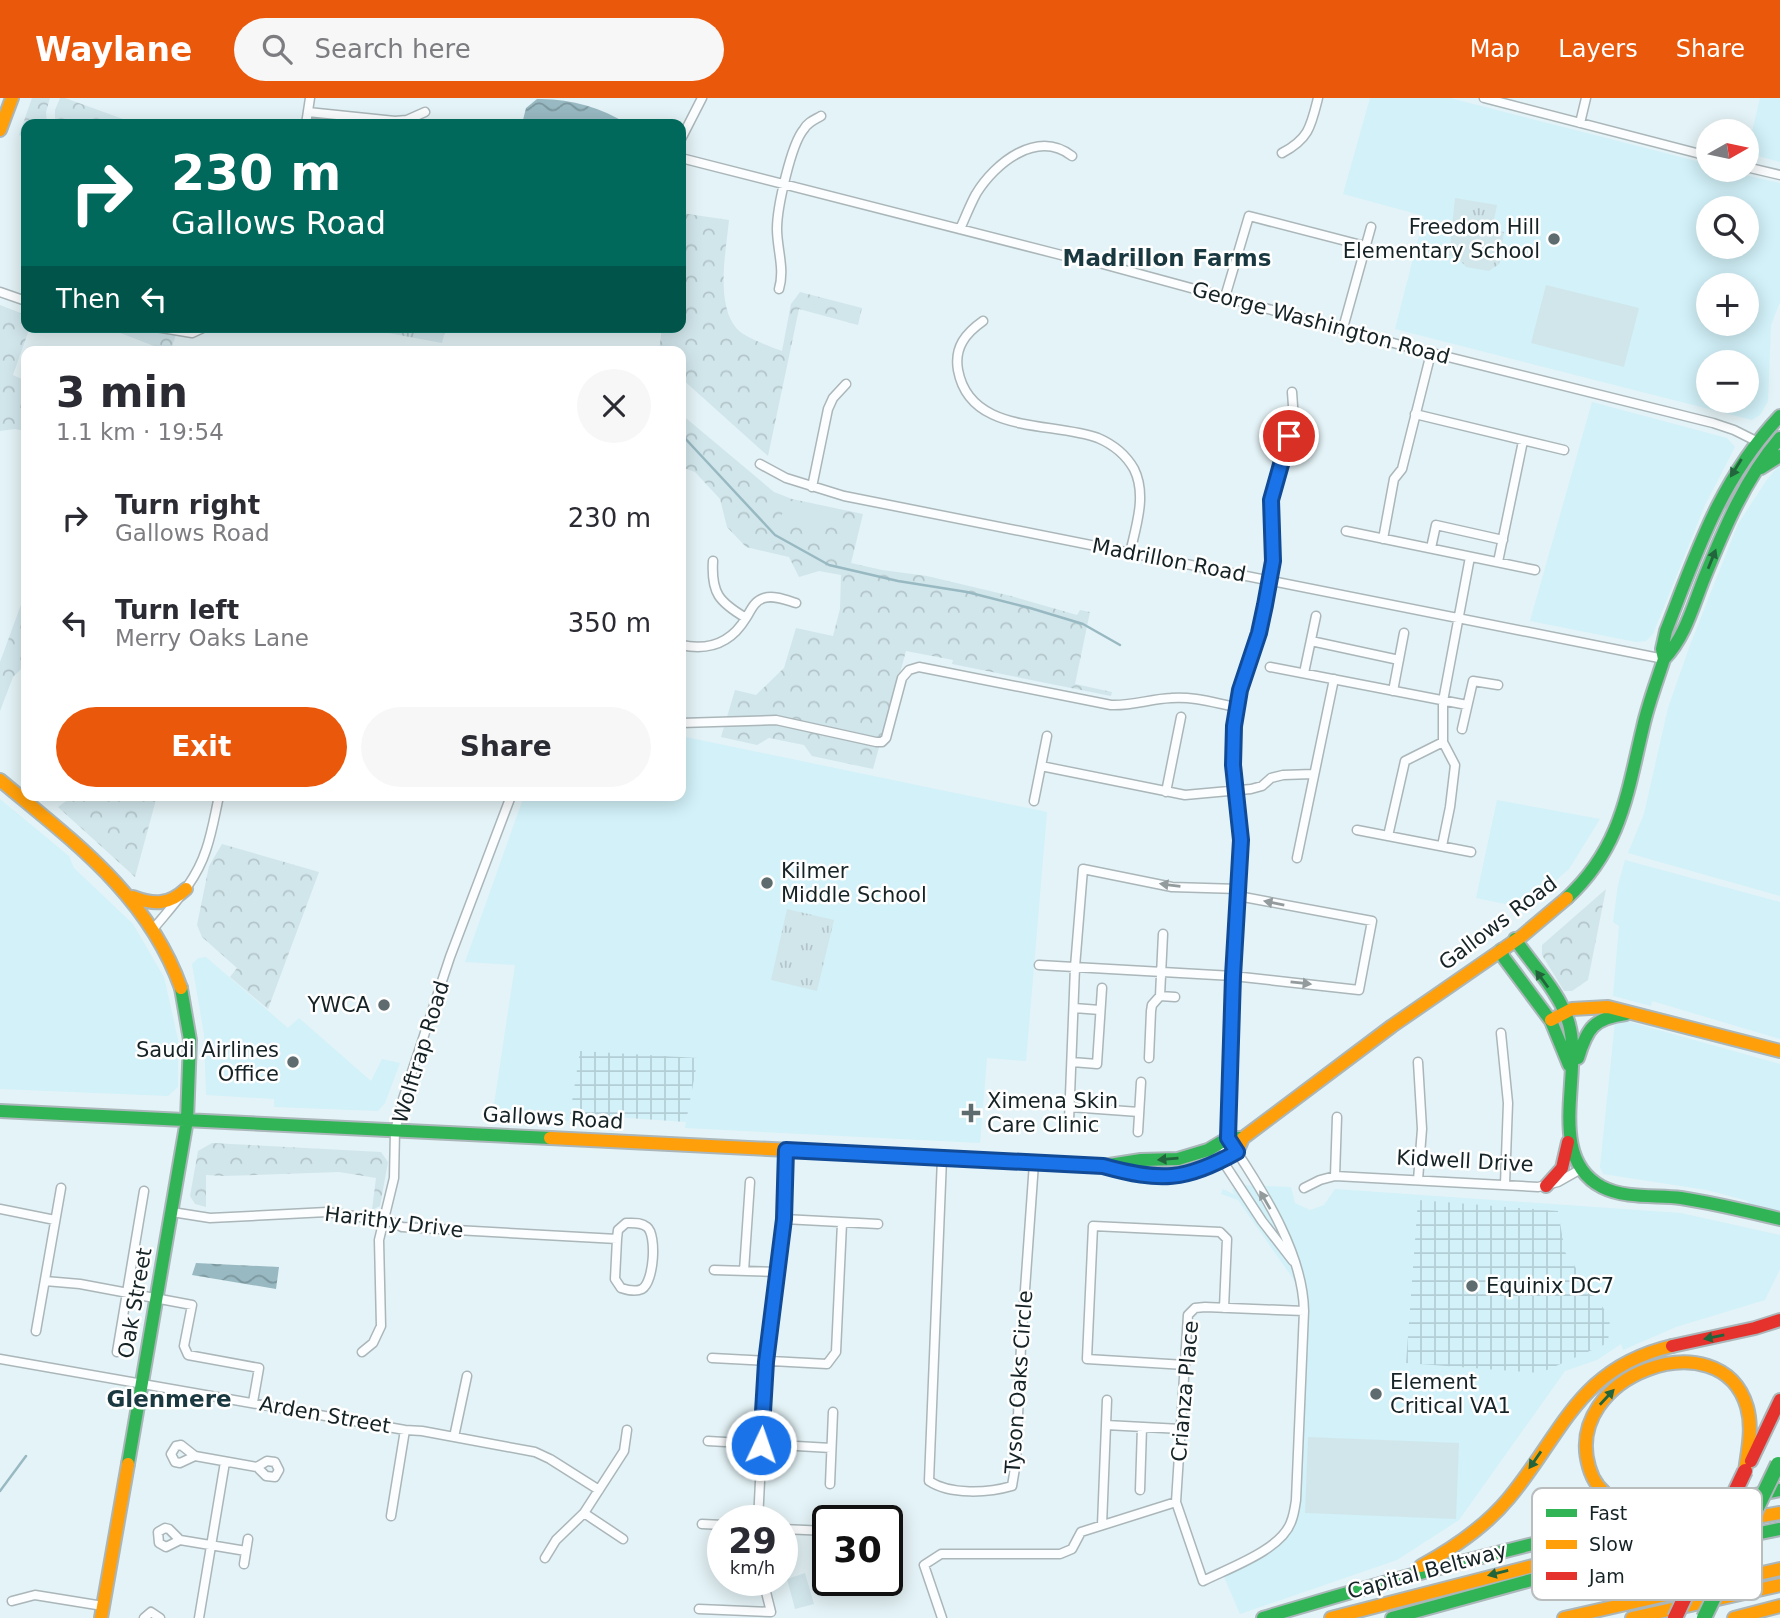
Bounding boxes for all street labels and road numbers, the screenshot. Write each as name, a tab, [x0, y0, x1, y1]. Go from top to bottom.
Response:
street label: George Washington Road	[1189, 277, 1453, 369]
street label: Madrillon Road	[1090, 533, 1248, 587]
street label: Gallows Road	[1434, 871, 1562, 975]
street label: Wolftrap Road	[388, 978, 454, 1126]
street label: Gallows Road	[482, 1102, 624, 1134]
street label: Kidwell Drive	[1396, 1145, 1534, 1177]
street label: Harithy Drive	[323, 1202, 465, 1242]
street label: Oak Street	[113, 1246, 157, 1360]
street label: Tyson Oaks Circle	[1001, 1289, 1037, 1476]
street label: Crianza Place	[1167, 1319, 1203, 1463]
street label: Arden Street	[258, 1392, 392, 1438]
street label: Capital Beltway	[1345, 1538, 1509, 1604]

